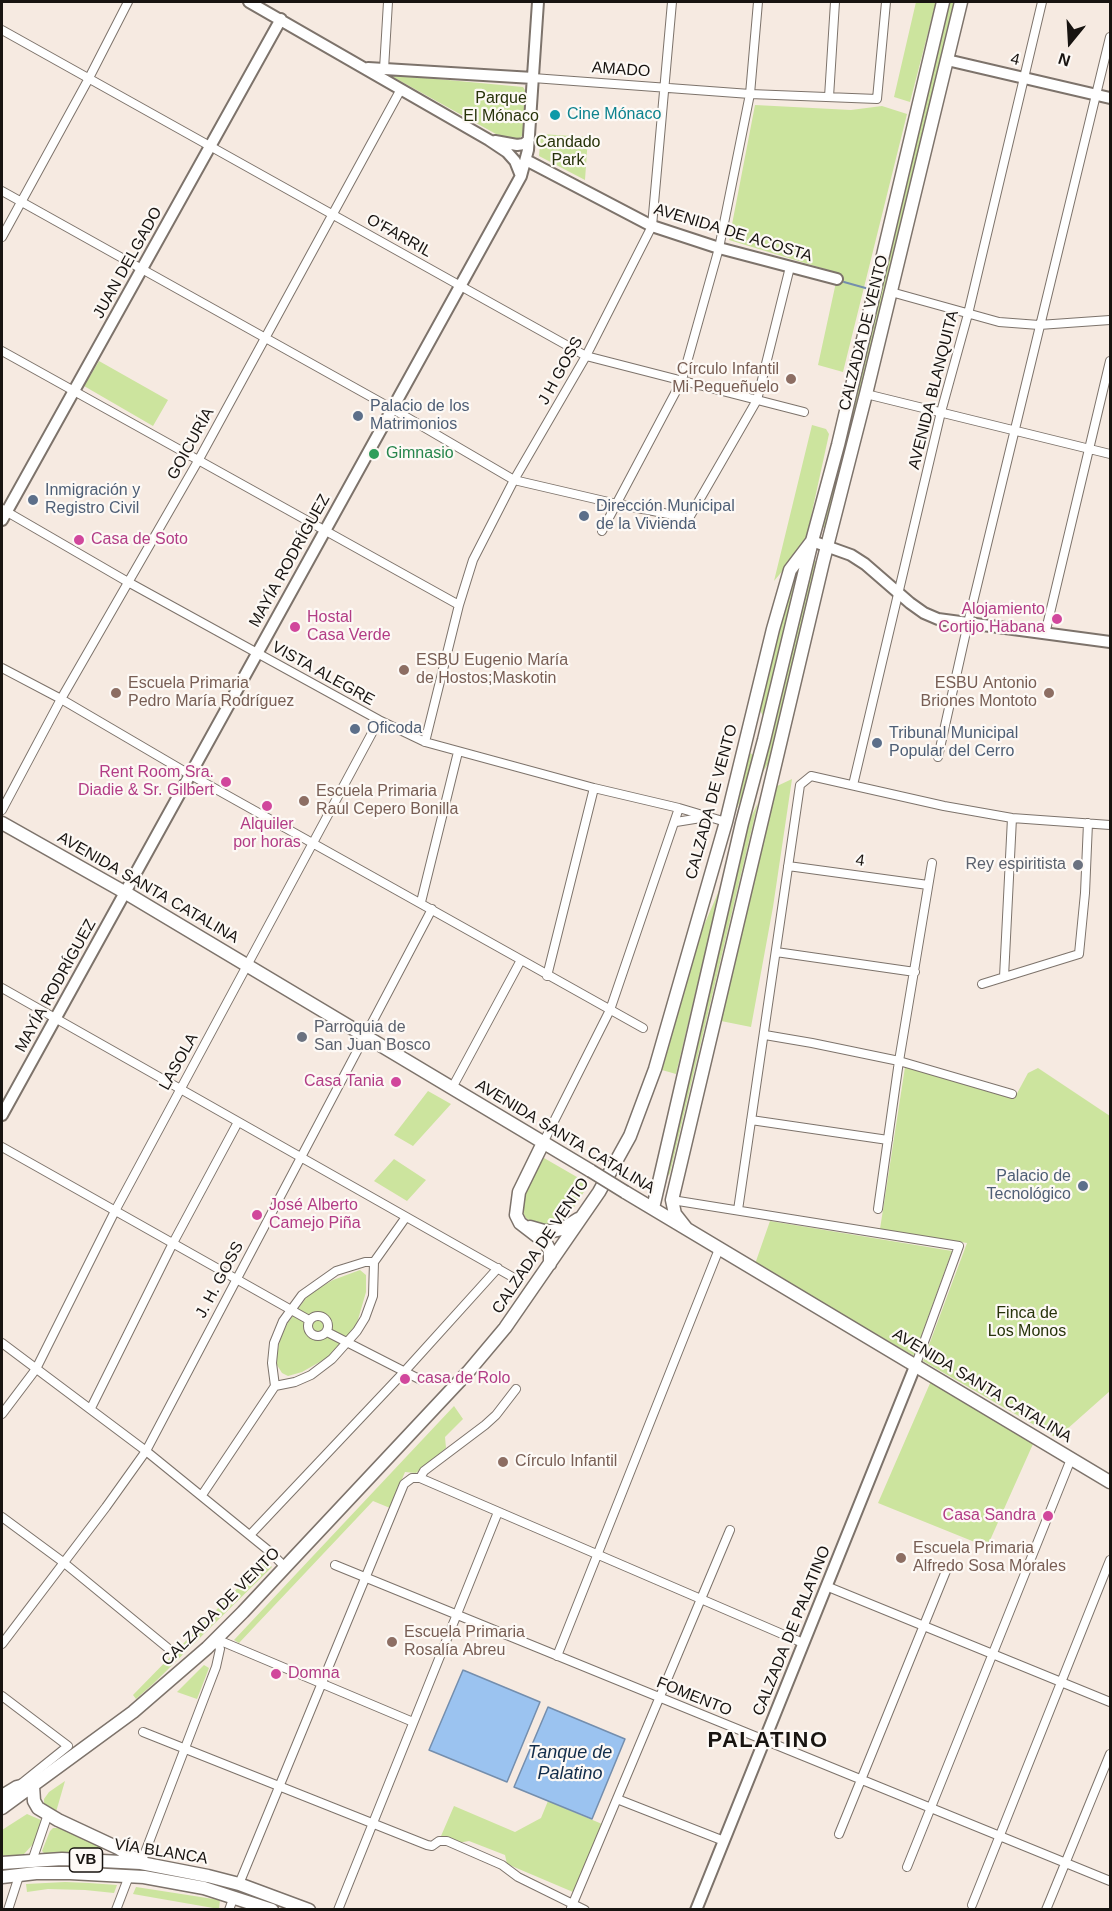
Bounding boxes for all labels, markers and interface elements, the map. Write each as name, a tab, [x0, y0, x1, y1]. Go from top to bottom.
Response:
north arrow	[1040, 12, 1100, 72]
street label: 4	[1009, 50, 1021, 70]
text: N	[1056, 50, 1072, 69]
street label: AMADO	[591, 58, 651, 82]
park label: Parque El Mónaco	[463, 89, 539, 127]
place label: Cine Mónaco	[567, 105, 661, 125]
marker: Cine Mónaco	[548, 108, 562, 122]
park label: Candado Park	[536, 133, 600, 171]
street label: AVENIDA DE ACOSTA	[651, 200, 815, 266]
street label: JUAN DELGADO	[89, 204, 167, 322]
street label: O'FARRIL	[363, 210, 435, 262]
street label: CALZADA DE VENTO	[835, 253, 893, 413]
street label: AVENIDA BLANQUITA	[905, 309, 963, 471]
street label: J H GOSS	[535, 334, 587, 408]
place label: Círculo Infantil Mi Pequeñuelo	[672, 360, 779, 398]
marker: Círculo Infantil Mi Pequeñuelo	[784, 372, 798, 386]
place label: Palacio de los Matrimonios	[370, 397, 470, 435]
street label: GOICURÍA	[163, 405, 219, 483]
marker: Palacio de los Matrimonios	[351, 409, 365, 423]
place label: Gimnasio	[386, 444, 454, 464]
marker: Gimnasio	[367, 447, 381, 461]
place label: Inmigración y Registro Civil	[45, 481, 140, 519]
street label: MAYÍA RODRÍGUEZ	[245, 491, 335, 631]
marker: Inmigración y Registro Civil	[26, 493, 40, 507]
place label: Dirección Municipal de la Vivienda	[596, 497, 735, 535]
marker: Dirección Municipal de la Vivienda	[577, 509, 591, 523]
place label: Casa de Soto	[91, 530, 188, 550]
marker: Casa de Soto	[72, 533, 86, 547]
place label: Alojamiento Cortijo Habana	[938, 600, 1045, 638]
place label: Hostal Casa Verde	[307, 608, 391, 646]
marker: Alojamiento Cortijo Habana	[1050, 612, 1064, 626]
marker: Hostal Casa Verde	[288, 620, 302, 634]
street label: VISTA ALEGRE	[268, 638, 378, 710]
place label: ESBU Eugenio María de Hostos;Maskotin	[416, 651, 568, 689]
marker: ESBU Eugenio María de Hostos;Maskotin	[397, 663, 411, 677]
place label: Escuela Primaria Pedro María Rodríguez	[128, 674, 294, 712]
place label: ESBU Antonio Briones Montoto	[920, 674, 1037, 712]
marker: Escuela Primaria Pedro María Rodríguez	[109, 686, 123, 700]
marker: ESBU Antonio Briones Montoto	[1042, 686, 1056, 700]
place label: Oficoda	[367, 719, 422, 739]
marker: Oficoda	[348, 722, 362, 736]
street label: CALZADA DE VENTO	[682, 722, 742, 882]
place label: Tribunal Municipal Popular del Cerro	[889, 724, 1018, 762]
marker: Tribunal Municipal Popular del Cerro	[870, 736, 884, 750]
place label: Rent Room Sra. Diadie & Sr. Gilbert	[78, 763, 214, 801]
marker: Rent Room Sra. Diadie & Sr. Gilbert	[219, 775, 233, 789]
place label: Escuela Primaria Raul Cepero Bonilla	[316, 782, 458, 820]
marker: Escuela Primaria Raul Cepero Bonilla	[297, 794, 311, 808]
marker: Alquiler por horas	[260, 799, 274, 813]
place label: Alquiler por horas	[233, 815, 301, 853]
street label: AVENIDA SANTA CATALINA	[54, 828, 242, 948]
street label: 4	[854, 851, 866, 871]
place label: Rey espiritista	[966, 855, 1066, 875]
marker: Rey espiritista	[1071, 858, 1085, 872]
street label: MAYÍA RODRÍGUEZ	[11, 916, 101, 1056]
place label: Parroquia de San Juan Bosco	[314, 1018, 431, 1056]
street label: LASOLA	[156, 1030, 202, 1094]
marker: Parroquia de San Juan Bosco	[295, 1030, 309, 1044]
place label: Casa Tania	[304, 1072, 384, 1092]
marker: Casa Tania	[389, 1075, 403, 1089]
street label: AVENIDA SANTA CATALINA	[472, 1076, 658, 1198]
place label: Palacio de Tecnológico	[986, 1167, 1071, 1205]
street label: CALZADA DE VENTO	[488, 1174, 594, 1318]
marker: Palacio de Tecnológico	[1076, 1179, 1090, 1193]
place label: José Alberto Camejo Piña	[269, 1196, 361, 1234]
marker: José Alberto Camejo Piña	[250, 1208, 264, 1222]
street label: J. H. GOSS	[192, 1239, 248, 1321]
park label: Finca de Los Monos	[988, 1304, 1066, 1342]
street label: AVENIDA SANTA CATALINA	[889, 1325, 1075, 1447]
place label: casa de Rolo	[417, 1369, 510, 1389]
marker: casa de Rolo	[398, 1372, 412, 1386]
place label: Círculo Infantil	[515, 1452, 617, 1472]
marker: Círculo Infantil	[496, 1455, 510, 1469]
place label: Casa Sandra	[943, 1506, 1036, 1526]
marker: Casa Sandra	[1041, 1509, 1055, 1523]
place label: Escuela Primaria Alfredo Sosa Morales	[913, 1539, 1066, 1577]
street label: CALZADA DE PALATINO	[749, 1543, 835, 1719]
street label: CALZADA DE VENTO	[158, 1544, 284, 1670]
marker: Escuela Primaria Alfredo Sosa Morales	[894, 1551, 908, 1565]
place label: Escuela Primaria Rosalía Abreu	[404, 1623, 525, 1661]
marker: Escuela Primaria Rosalía Abreu	[385, 1635, 399, 1649]
place label: Domna	[288, 1664, 340, 1684]
marker: Domna	[269, 1667, 283, 1681]
street label: FOMENTO	[653, 1673, 735, 1721]
district label: PALATINO	[707, 1728, 829, 1754]
water label: Tanque de Palatino	[528, 1742, 612, 1784]
street label: VÍA BLANCA	[113, 1835, 209, 1869]
road number: VB	[70, 1848, 103, 1872]

